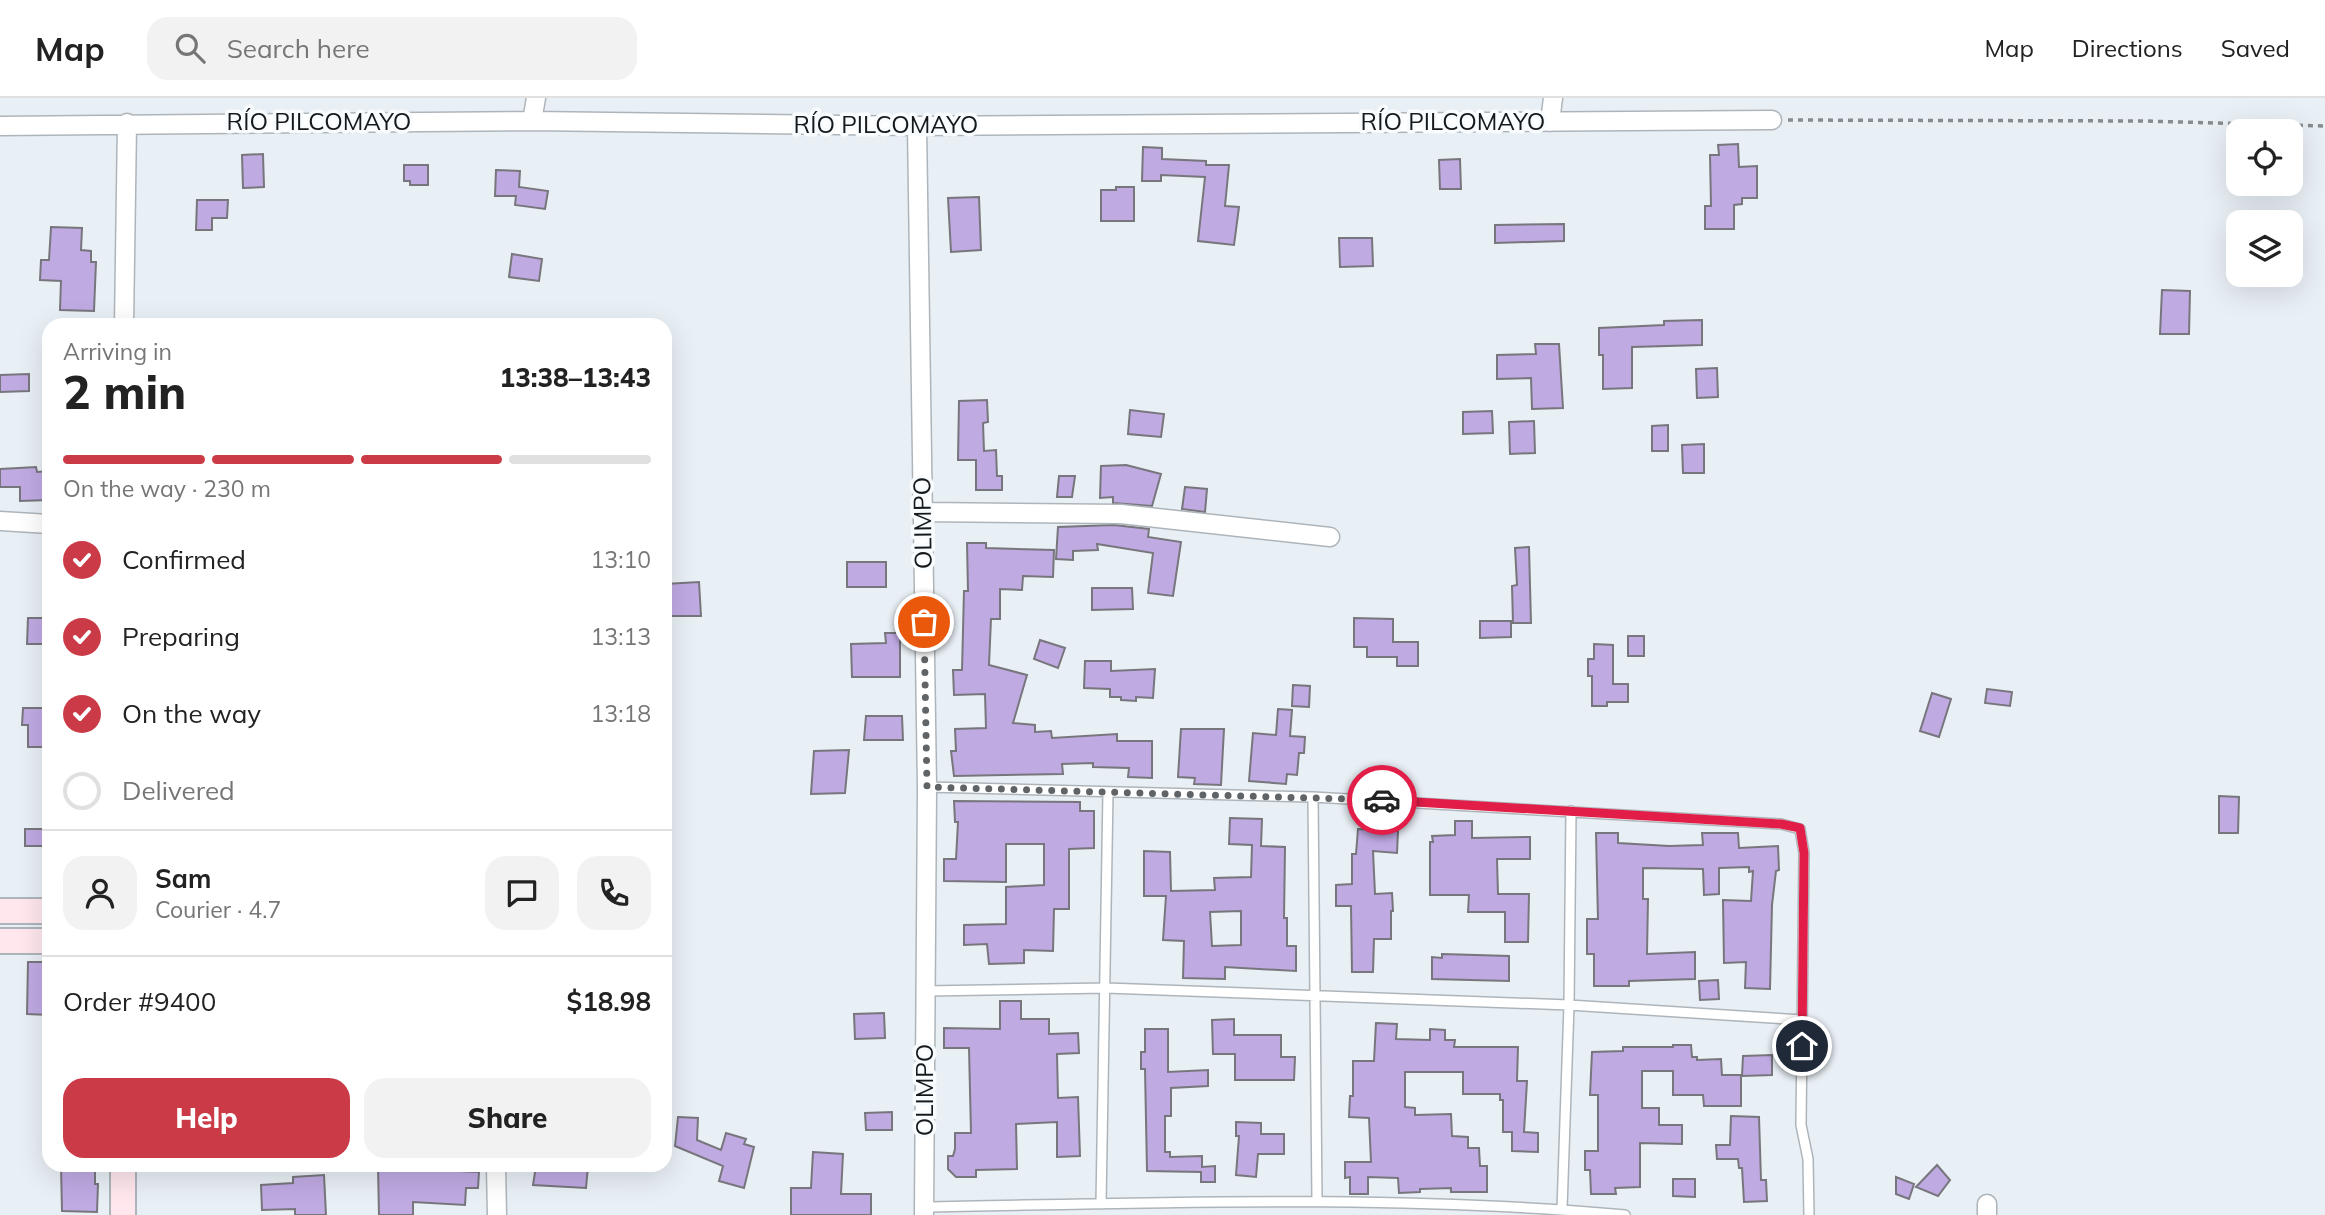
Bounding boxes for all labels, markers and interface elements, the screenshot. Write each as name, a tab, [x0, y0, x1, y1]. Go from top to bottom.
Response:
search box	[147, 17, 637, 80]
text: Map	[35, 28, 105, 69]
icon: search	[171, 29, 209, 67]
text: Search here	[227, 32, 370, 65]
text: Map	[1984, 33, 2034, 63]
text: Directions	[2072, 33, 2183, 63]
text: Saved	[2221, 33, 2290, 63]
street label: RÍO PILCOMAYO	[227, 106, 411, 136]
street label: RÍO PILCOMAYO	[1361, 106, 1545, 136]
street label: RÍO PILCOMAYO	[794, 109, 978, 139]
map controls	[2226, 119, 2303, 287]
button: locate	[2226, 119, 2303, 196]
button: layers	[2226, 210, 2303, 287]
text: Arriving in	[63, 337, 172, 366]
text: 13:38–13:43	[500, 361, 651, 394]
text: 2 min	[63, 363, 186, 421]
text: On the way · 230 m	[63, 474, 271, 503]
street label: OLIMPO	[906, 477, 938, 569]
icon: check	[63, 541, 101, 579]
text: Confirmed	[122, 543, 246, 576]
text: 13:10	[591, 545, 651, 574]
pin	[894, 592, 954, 652]
icon: bag	[905, 603, 943, 641]
icon: check	[63, 618, 101, 656]
text: Preparing	[122, 620, 240, 653]
text: 13:13	[591, 622, 651, 651]
icon: check	[63, 695, 101, 733]
text: On the way	[122, 697, 261, 730]
text: 13:18	[591, 699, 651, 728]
courier	[1347, 765, 1417, 835]
text: Delivered	[122, 774, 235, 807]
icon: car	[1363, 781, 1401, 819]
button: person	[63, 856, 137, 930]
button: chat	[485, 856, 559, 930]
button: phone	[577, 856, 651, 930]
text: Sam	[155, 862, 211, 895]
text: Courier · 4.7	[155, 895, 281, 924]
text: Order #9400	[63, 985, 216, 1018]
text: $18.98	[567, 985, 651, 1018]
pin	[1772, 1016, 1832, 1076]
icon: home	[1783, 1027, 1821, 1065]
street label: OLIMPO	[909, 1044, 939, 1136]
button: Help	[63, 1078, 350, 1158]
button: Share	[364, 1078, 651, 1158]

